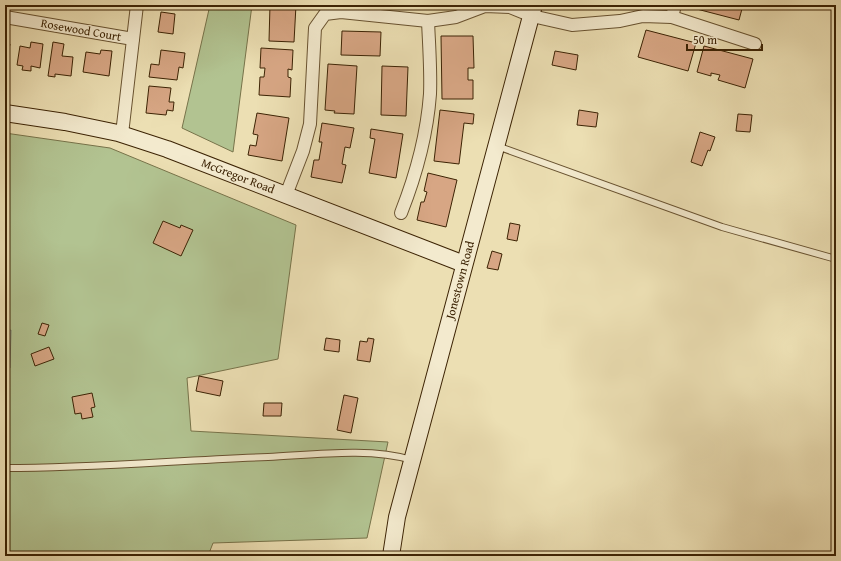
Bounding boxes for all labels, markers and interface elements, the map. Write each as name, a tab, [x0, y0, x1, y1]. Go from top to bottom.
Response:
street label: Rosewood Court	[40, 14, 123, 45]
scale bar	[687, 26, 762, 52]
text: 50 m	[693, 31, 717, 48]
street label: McGregor Road	[199, 154, 278, 198]
street label: Jonestown Road	[440, 238, 478, 323]

